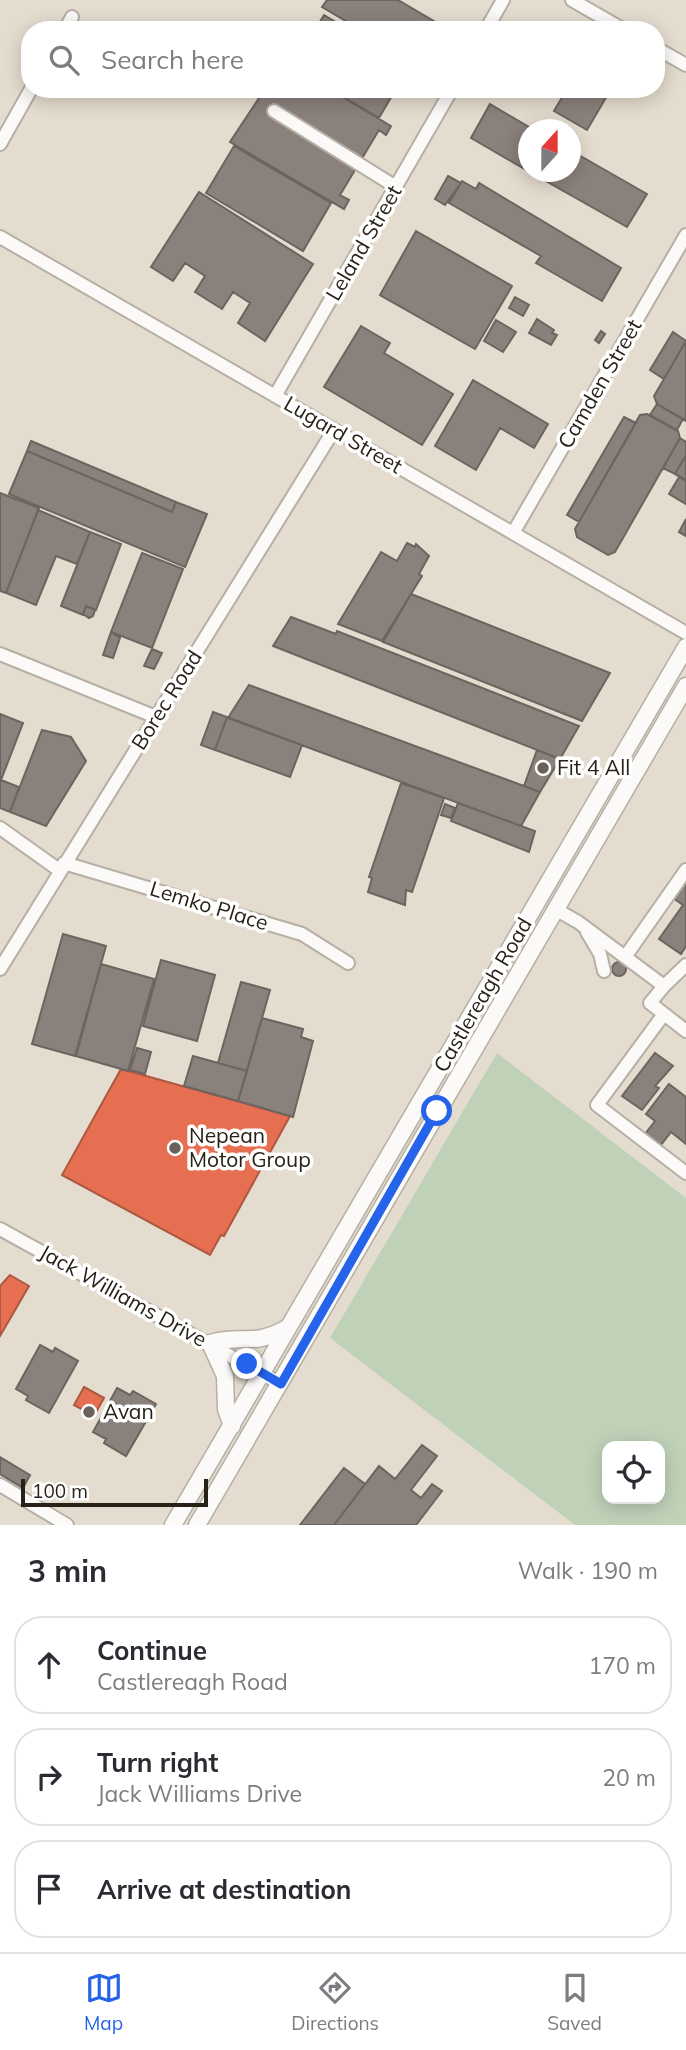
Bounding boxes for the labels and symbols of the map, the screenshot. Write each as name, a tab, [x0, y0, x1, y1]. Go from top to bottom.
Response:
north arrow	[518, 119, 581, 182]
street label: Leland Street	[320, 180, 407, 305]
street label: Camden Street	[552, 314, 647, 453]
street label: Lugard Street	[280, 390, 407, 478]
street label: Borec Road	[125, 645, 207, 754]
place label: Fit 4 All	[557, 754, 630, 780]
marker: Fit 4 All	[535, 760, 551, 776]
street label: Lemko Place	[147, 875, 271, 935]
street label: Castlereagh Road	[427, 913, 537, 1076]
route start	[421, 1095, 452, 1126]
place label: Nepean Motor Group	[189, 1122, 311, 1172]
marker: Nepean Motor Group	[167, 1140, 183, 1156]
street label: Jack Williams Drive	[35, 1238, 212, 1352]
route end	[231, 1348, 262, 1379]
place label: Avan	[103, 1398, 154, 1424]
marker: Avan	[81, 1404, 97, 1420]
scale bar	[21, 1476, 208, 1508]

